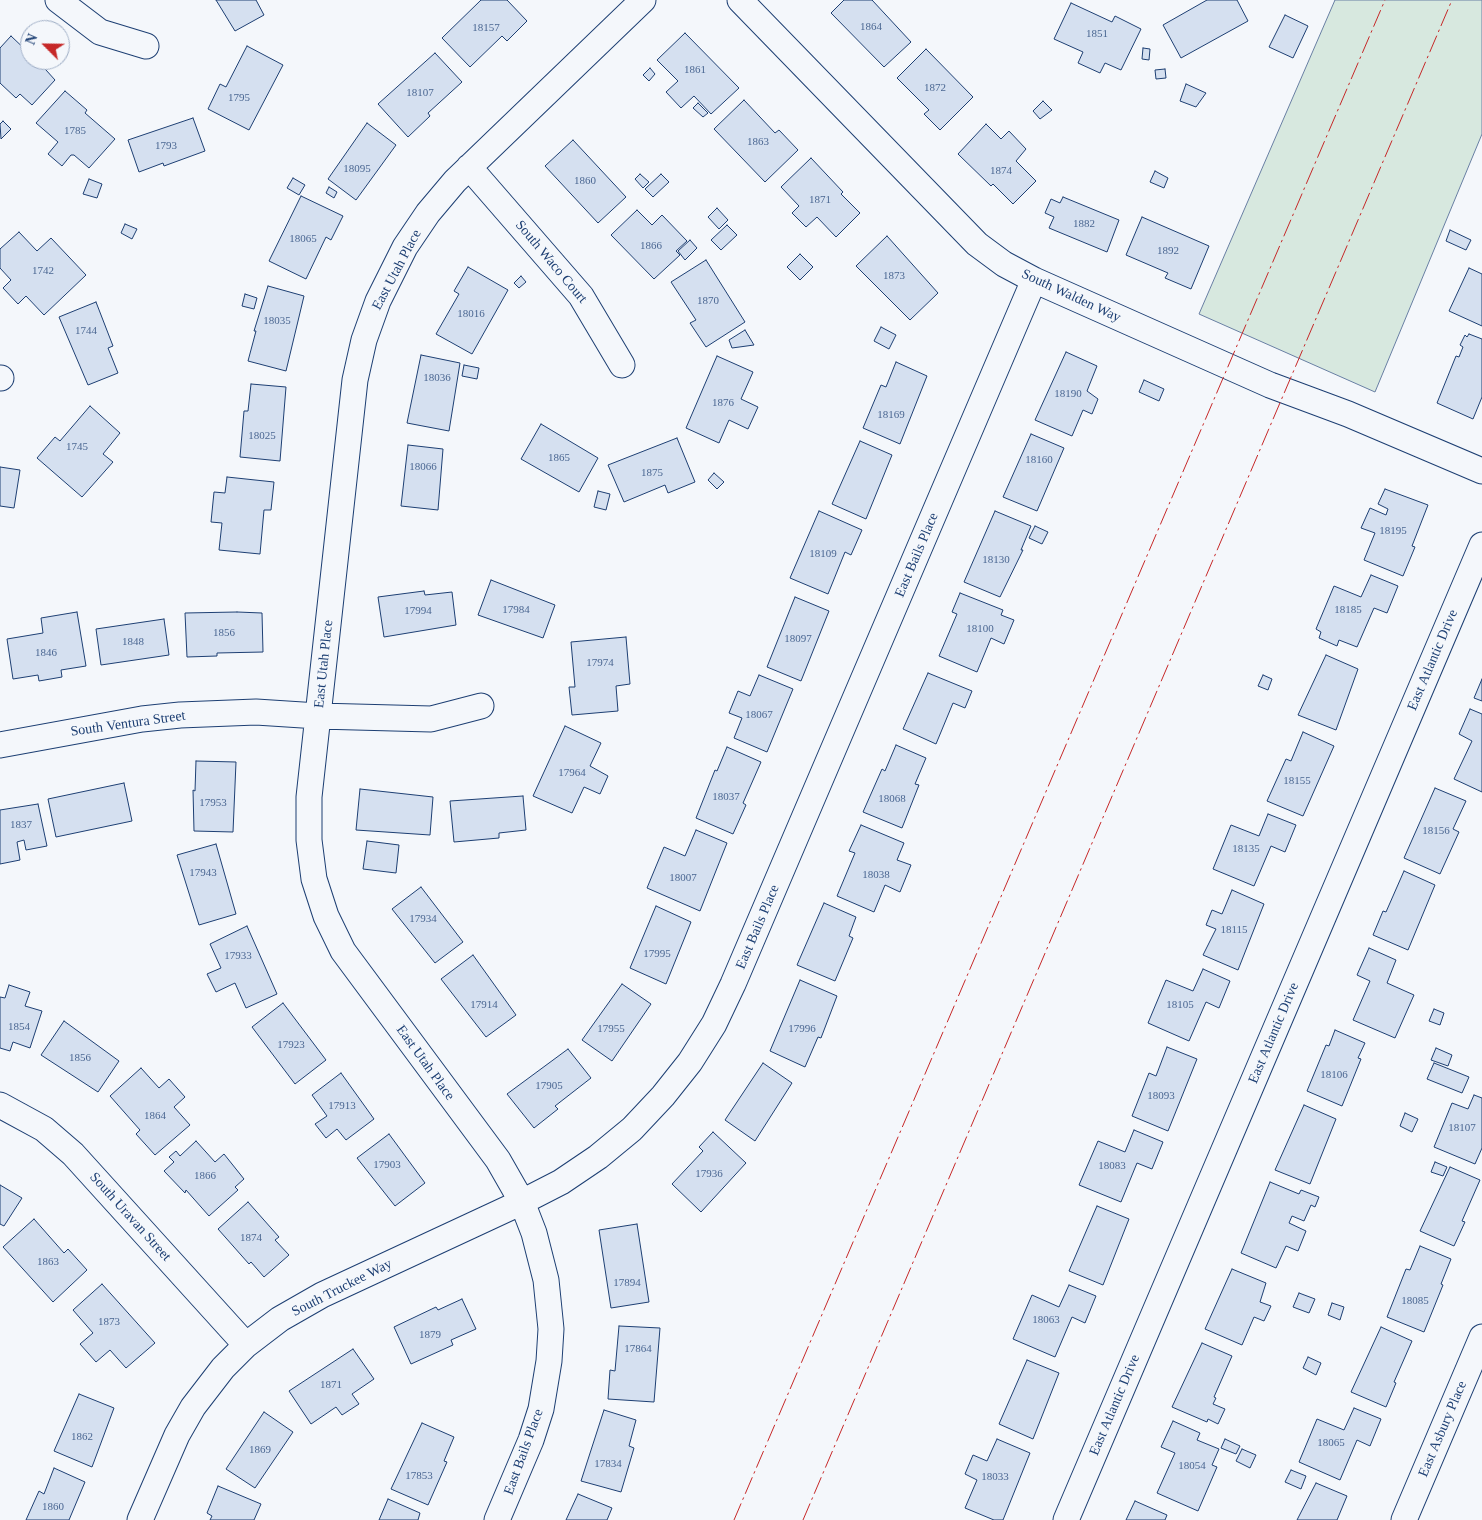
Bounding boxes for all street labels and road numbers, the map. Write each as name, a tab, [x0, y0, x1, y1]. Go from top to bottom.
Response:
street label: South Waco Court	[511, 217, 591, 307]
street label: East Utah Place	[369, 227, 425, 313]
street label: South Walden Way	[1019, 266, 1123, 326]
street label: East Bails Place	[892, 510, 942, 600]
street label: East Atlantic Drive	[1404, 607, 1462, 713]
street label: East Utah Place	[311, 619, 337, 709]
street label: South Ventura Street	[69, 708, 187, 740]
street label: East Bails Place	[733, 882, 783, 972]
street label: East Atlantic Drive	[1245, 980, 1303, 1086]
street label: East Utah Place	[392, 1022, 458, 1104]
street label: South Uravan Street	[86, 1169, 174, 1265]
street label: South Truckee Way	[289, 1255, 395, 1321]
street label: East Atlantic Drive	[1086, 1352, 1144, 1458]
street label: East Asbury Place	[1415, 1378, 1471, 1480]
street label: East Bails Place	[501, 1407, 547, 1497]

